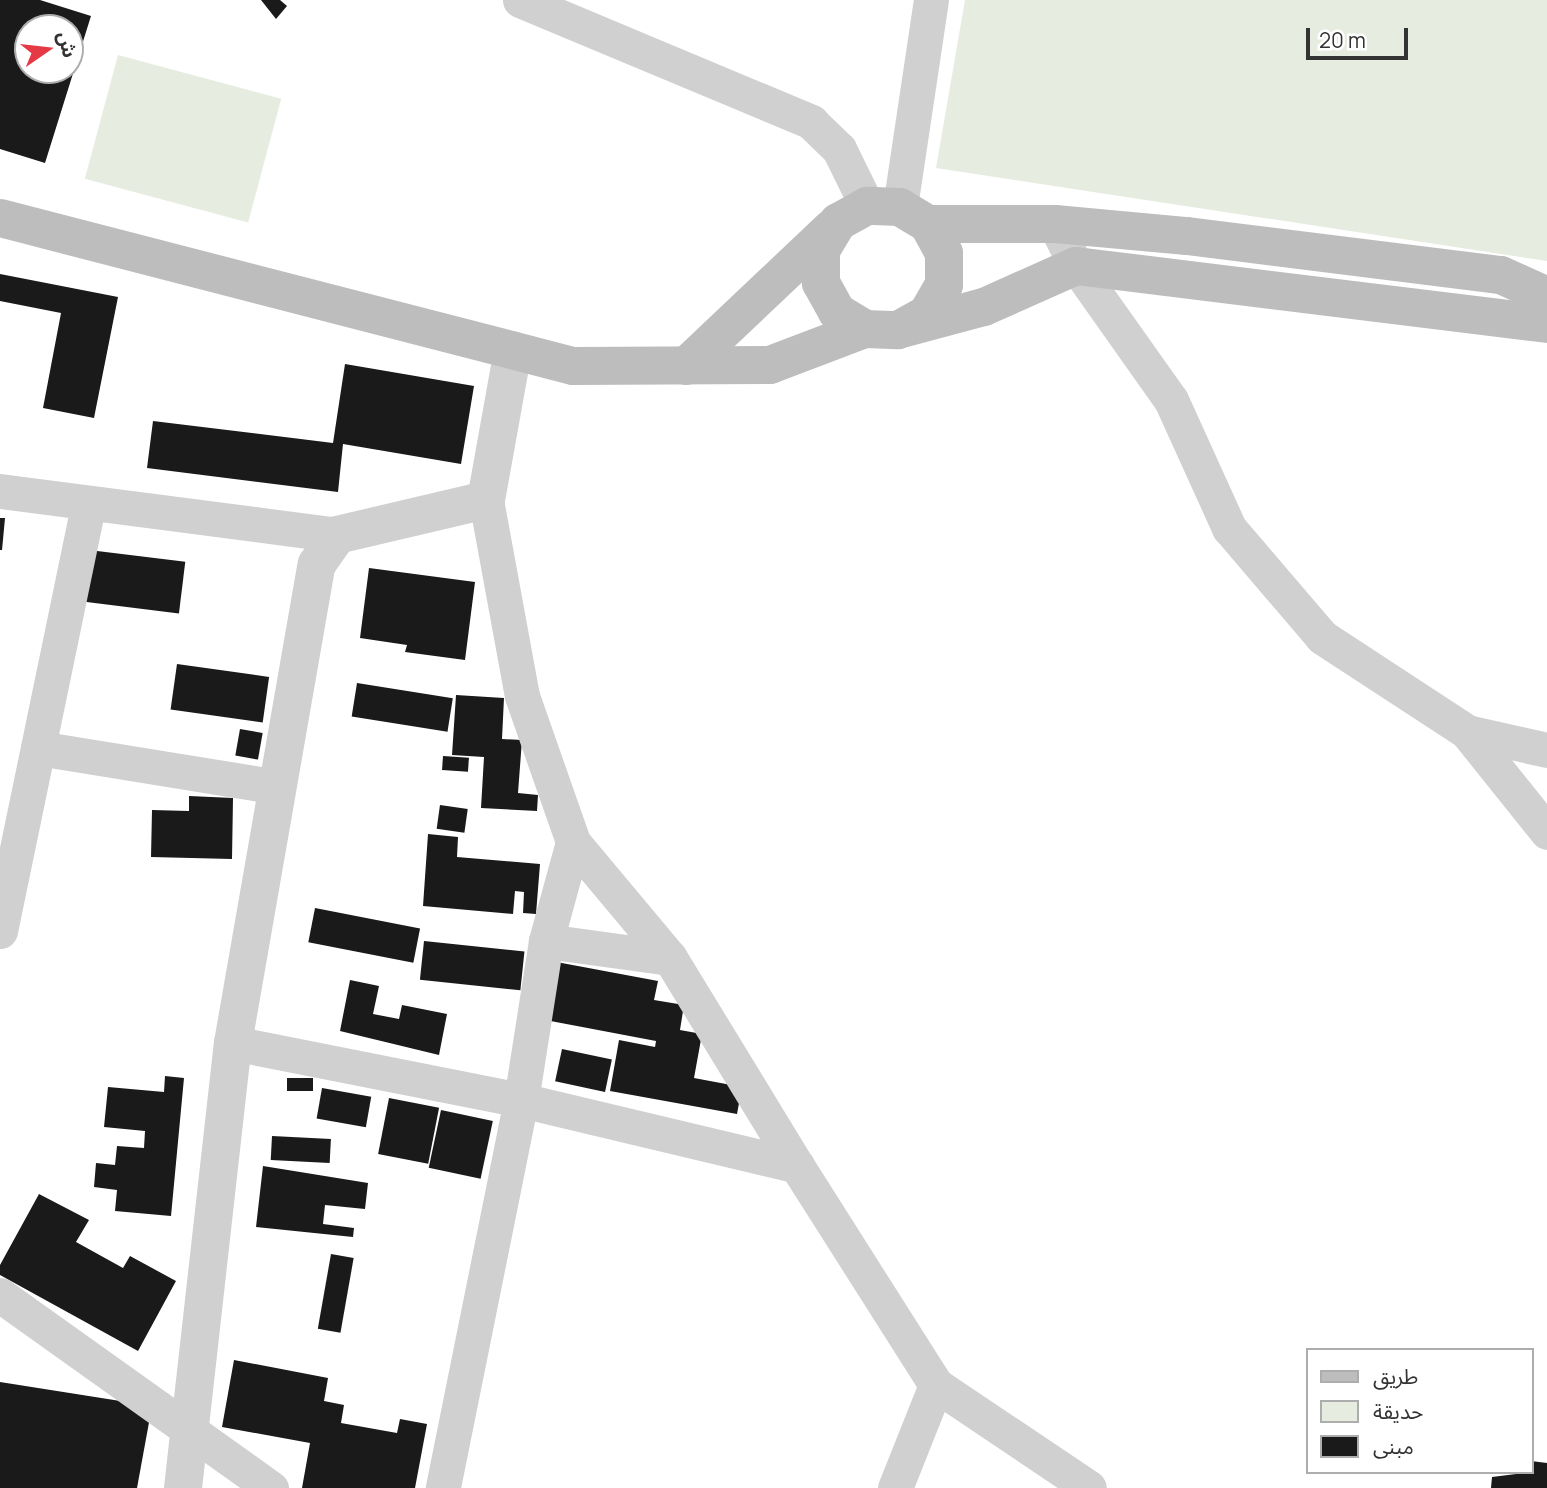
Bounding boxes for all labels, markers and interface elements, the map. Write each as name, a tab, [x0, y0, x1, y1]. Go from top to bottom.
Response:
north arrow	[14, 14, 84, 84]
scale bar	[1309, 14, 1410, 58]
text: 20 m	[1319, 26, 1366, 54]
text: ش	[52, 29, 83, 60]
legend	[1306, 1348, 1533, 1474]
text: طريق	[1373, 1362, 1418, 1390]
text: حديقة	[1373, 1397, 1423, 1425]
text: مبنى	[1373, 1432, 1414, 1460]

